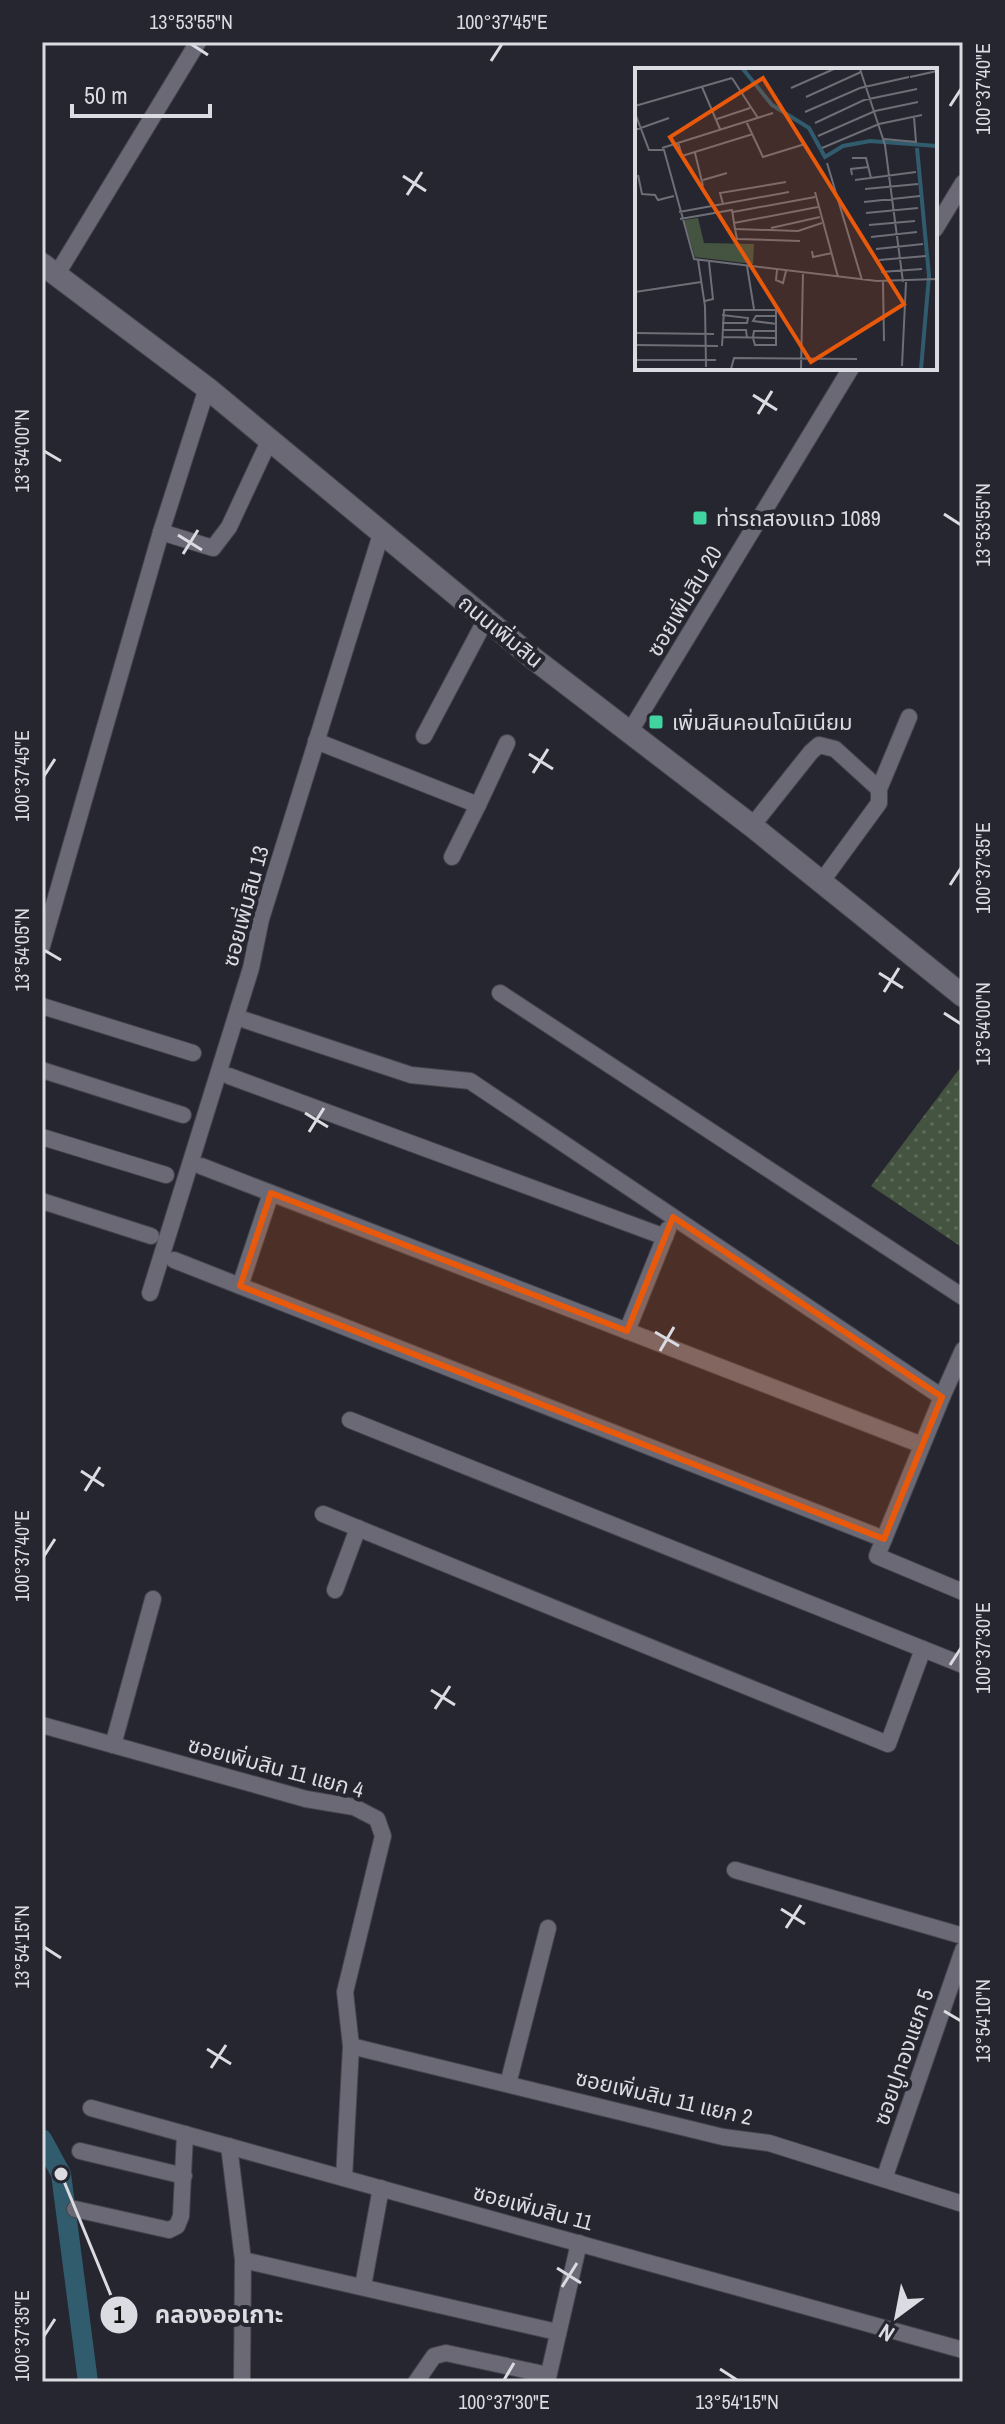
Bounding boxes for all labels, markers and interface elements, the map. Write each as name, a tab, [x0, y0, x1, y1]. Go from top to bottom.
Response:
text: 13°53'55"N	[149, 8, 233, 35]
text: 100°37'45"E	[456, 8, 548, 35]
text: 100°37'40"E	[969, 43, 996, 135]
scale bar	[72, 68, 210, 118]
inset map	[635, 68, 937, 370]
text: 50 m	[84, 79, 128, 111]
text: 13°54'00"N	[8, 409, 35, 493]
text: 13°53'55"N	[969, 483, 996, 567]
place label: ท่ารถสองแถว 1089	[716, 503, 881, 533]
marker: ท่ารถสองแถว 1089	[691, 509, 709, 527]
street label: ซอยเพิ่มสิน 20	[639, 540, 729, 662]
street label: ถนนเพิ่มสิน	[452, 588, 550, 674]
place label: เพิ่มสินคอนโดมิเนียม	[672, 707, 853, 737]
marker: เพิ่มสินคอนโดมิเนียม	[647, 713, 665, 731]
text: 100°37'45"E	[8, 730, 35, 822]
text: 100°37'35"E	[969, 822, 996, 914]
street label: ซอยเพิ่มสิน 13	[214, 842, 276, 970]
text: 13°54'05"N	[8, 908, 35, 992]
text: 13°54'00"N	[969, 982, 996, 1066]
text: 100°37'40"E	[8, 1510, 35, 1602]
text: 100°37'30"E	[969, 1602, 996, 1694]
street label: ซอยเพิ่มสิน 11 แยก 4	[185, 1729, 367, 1805]
text: 13°54'15"N	[8, 1905, 35, 1989]
text: 13°54'10"N	[969, 1979, 996, 2063]
street label: ซอยปูทองแยก 5	[866, 1985, 940, 2129]
street label: ซอยเพิ่มสิน 11 แยก 2	[573, 2062, 755, 2132]
street label: ซอยเพิ่มสิน 11	[470, 2177, 596, 2237]
north arrow	[857, 2276, 937, 2356]
text: 100°37'35"E	[8, 2290, 35, 2382]
callout: คลองออเกาะ	[99, 2291, 299, 2339]
text: 1	[114, 2298, 125, 2330]
text: คลองออเกาะ	[155, 2298, 283, 2330]
text: N	[873, 2317, 900, 2349]
text: 100°37'30"E	[458, 2388, 550, 2415]
text: 13°54'15"N	[695, 2388, 779, 2415]

